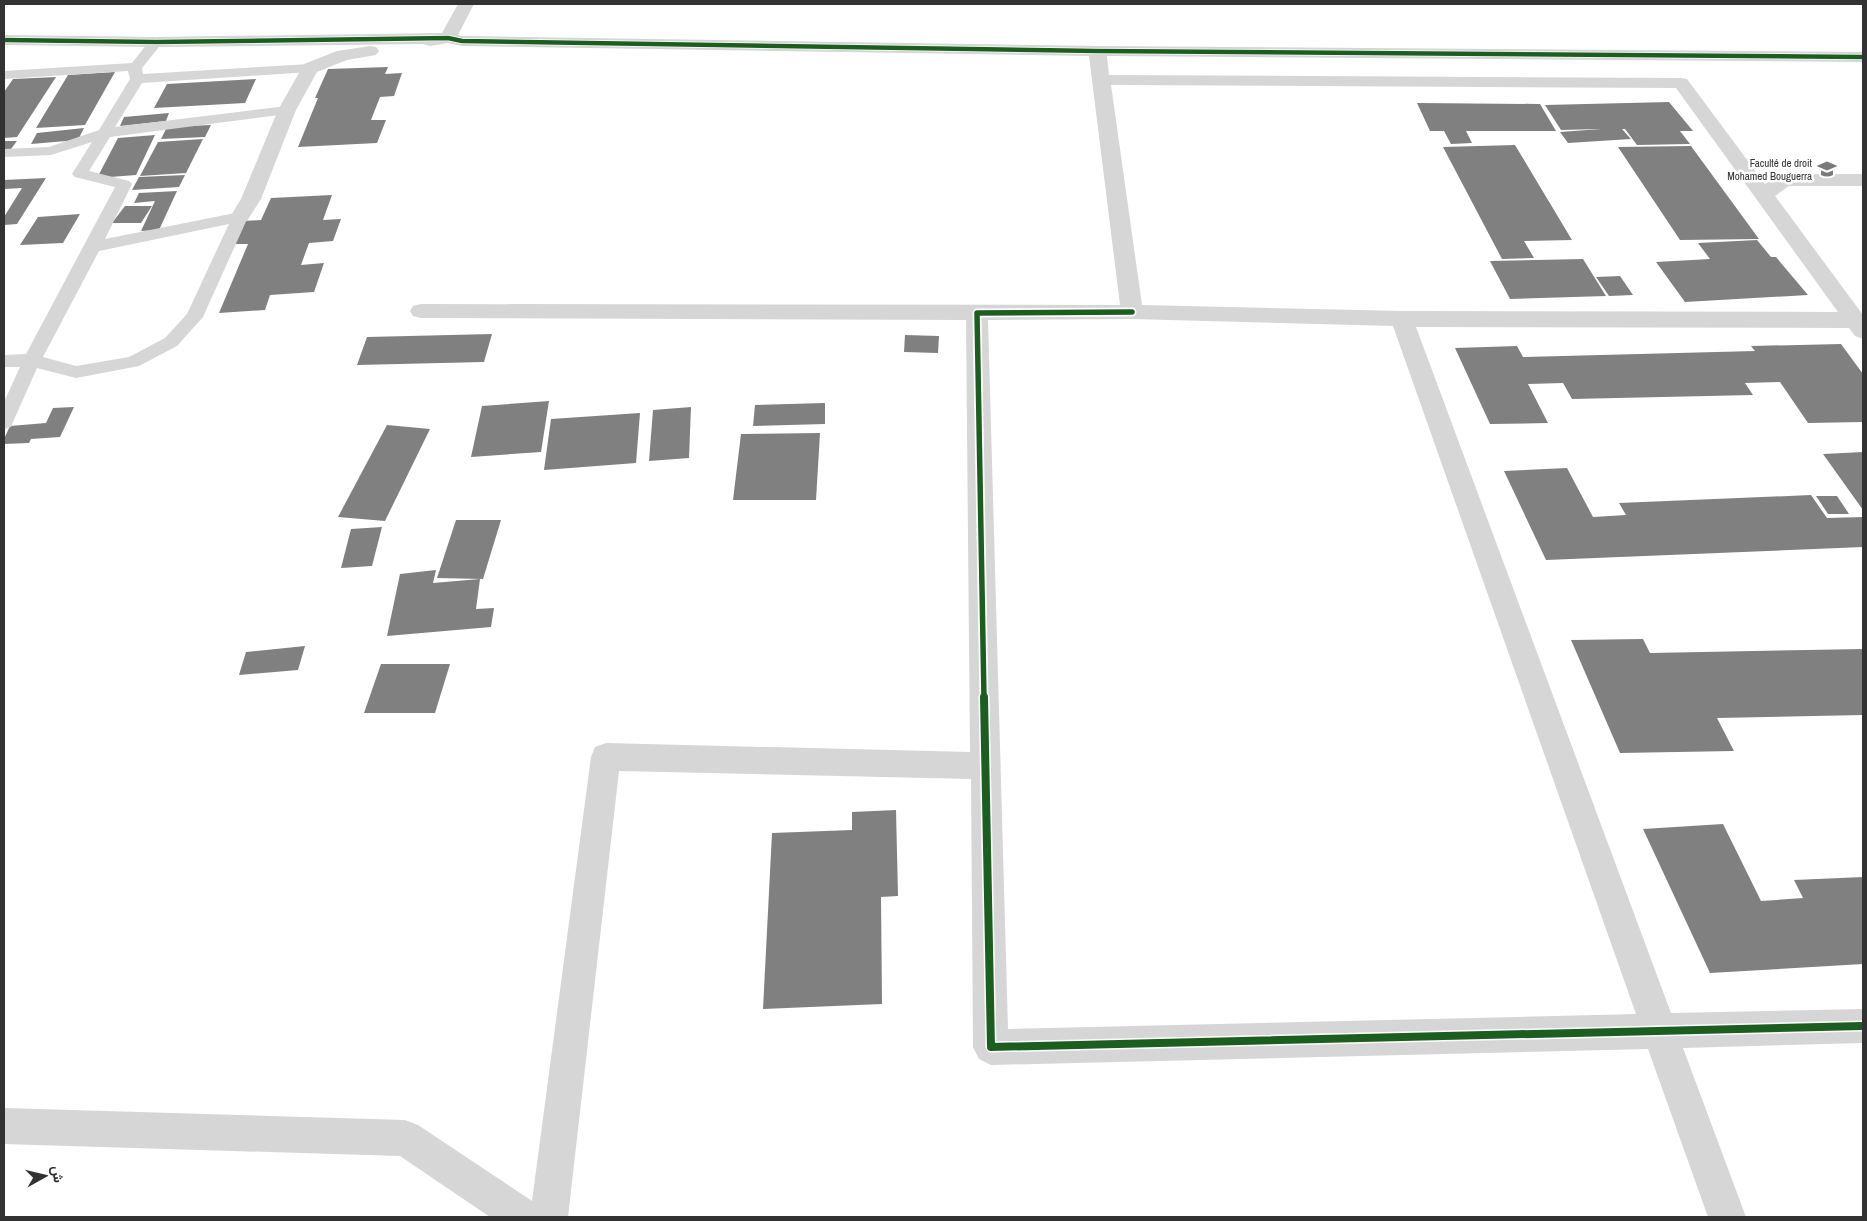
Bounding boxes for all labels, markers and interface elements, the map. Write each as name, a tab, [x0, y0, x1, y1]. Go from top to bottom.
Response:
place label: Faculté de droit Mohamed Bouguerra	[1727, 156, 1812, 183]
school or university icon: Faculté de droit Mohamed Bouguerra	[1816, 158, 1838, 180]
north arrow	[20, 1151, 70, 1201]
text: ش	[48, 1165, 68, 1184]

